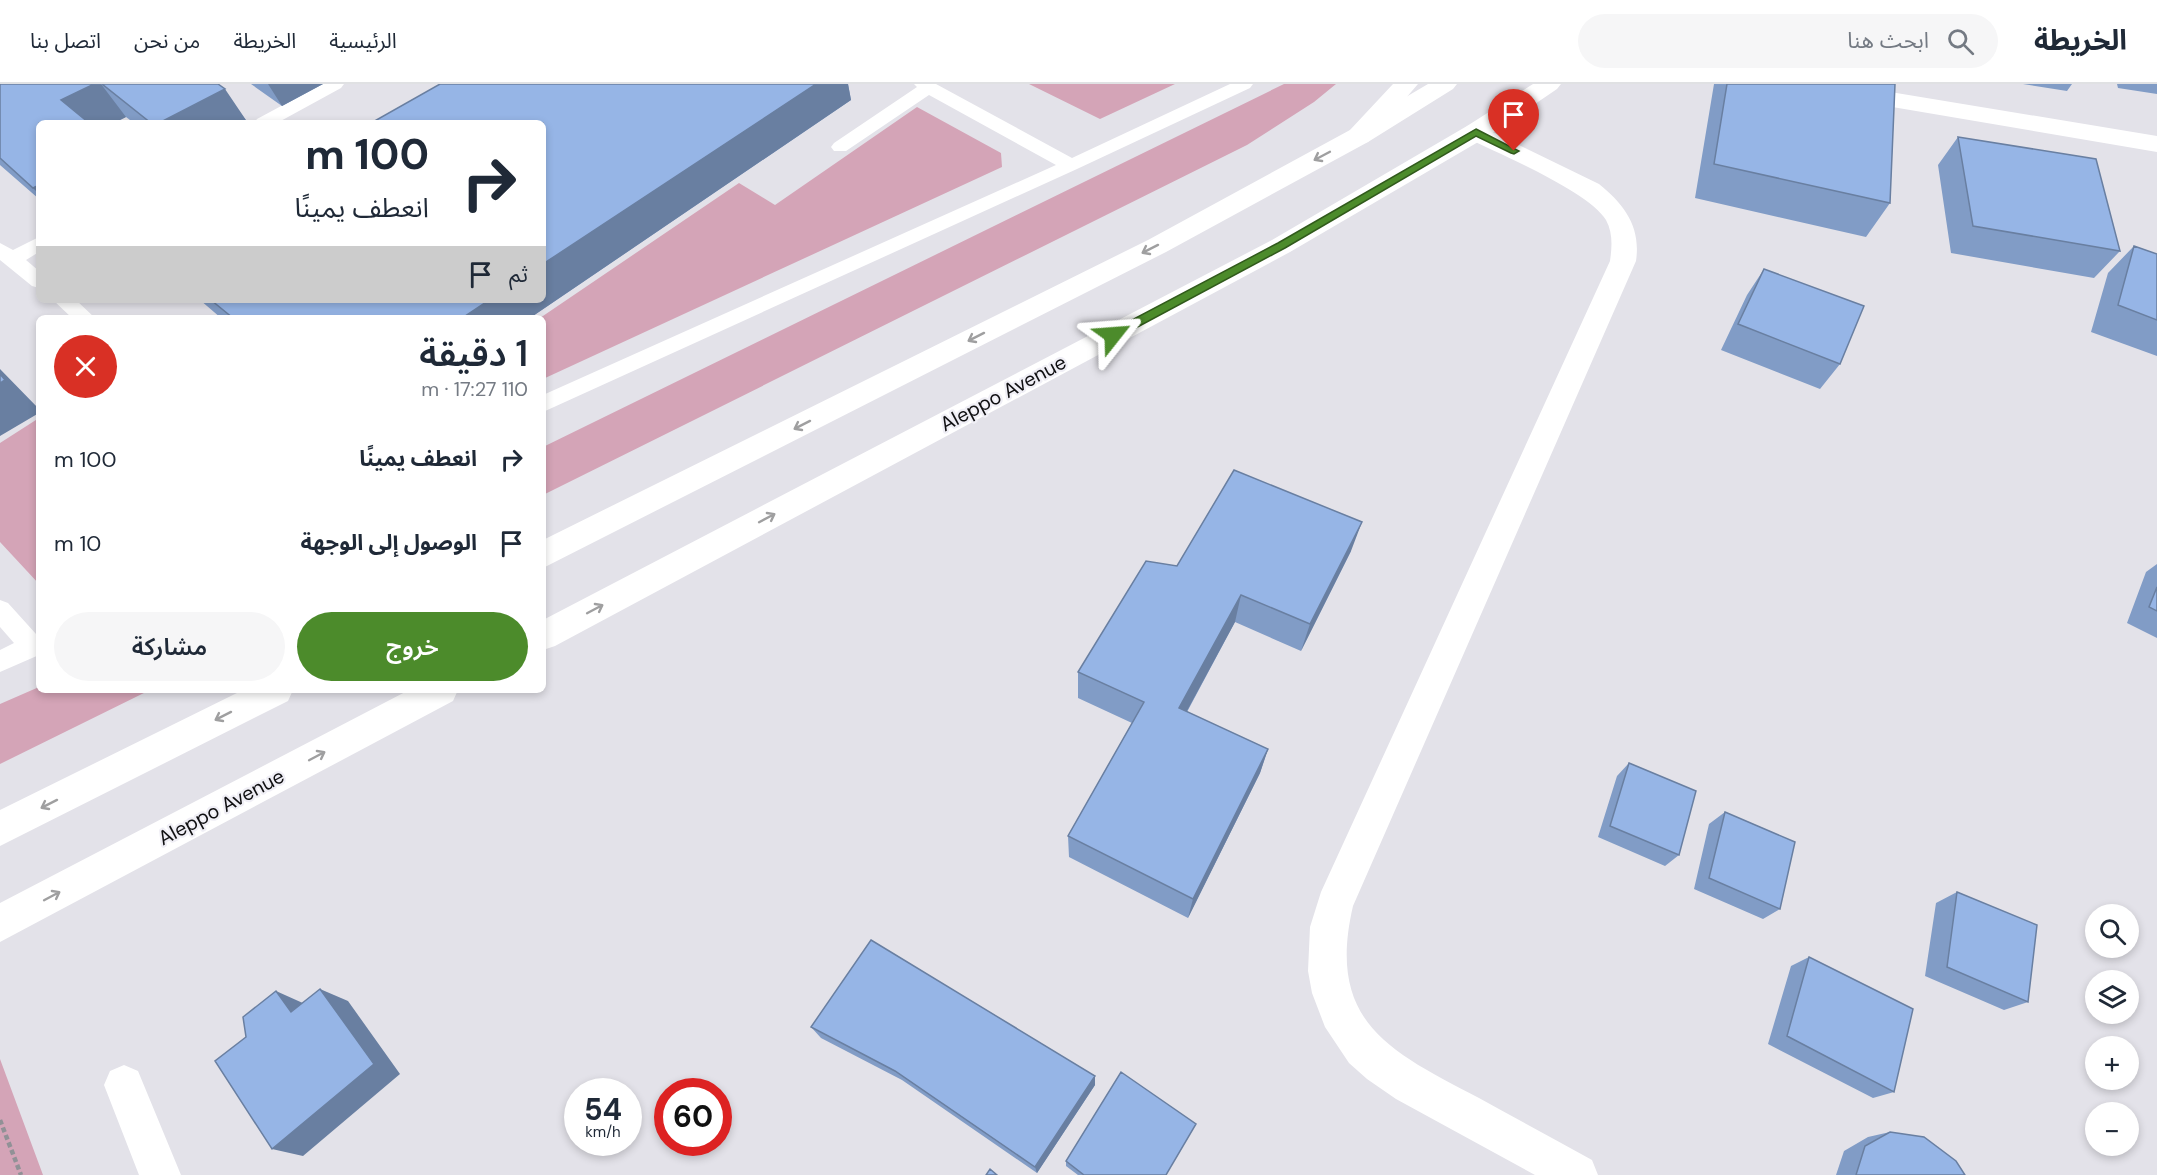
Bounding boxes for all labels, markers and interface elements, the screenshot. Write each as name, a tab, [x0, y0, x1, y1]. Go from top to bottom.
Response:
search box	[1578, 14, 1998, 68]
text: الخريطة	[2034, 22, 2127, 59]
icon: search	[1944, 25, 1977, 58]
text: ابحث هنا	[1847, 26, 1929, 55]
text: اتصل بنا	[30, 27, 101, 55]
text: من نحن	[134, 27, 200, 55]
text: الخريطة	[233, 27, 296, 55]
text: الرئيسية	[329, 27, 397, 55]
pin	[1488, 89, 1539, 151]
icon: arrive	[1497, 98, 1530, 131]
text: 100 m	[305, 127, 429, 182]
icon: right	[450, 144, 528, 222]
one-way arrow	[1314, 150, 1331, 162]
text: انعطف يمينًا	[294, 190, 429, 225]
one-way arrow	[1142, 244, 1160, 255]
icon: arrive	[464, 258, 497, 291]
text: ثم	[509, 260, 528, 289]
position arrow	[1081, 303, 1145, 367]
text: 1 دقيقة	[419, 330, 528, 377]
one-way arrow	[968, 332, 986, 343]
button: close	[54, 335, 117, 398]
street label: Aleppo Avenue	[935, 349, 1071, 437]
text: 110 m · 17:27	[421, 376, 528, 402]
one-way arrow	[794, 419, 812, 431]
icon: right	[495, 443, 528, 476]
text: انعطف يمينًا	[359, 444, 477, 473]
text: 100 m	[54, 445, 116, 474]
one-way arrow	[758, 512, 775, 524]
icon: arrive	[495, 527, 528, 560]
text: الوصول إلى الوجهة	[301, 528, 477, 557]
text: 10 m	[54, 529, 101, 558]
one-way arrow	[585, 603, 603, 614]
button: مشاركة	[54, 612, 285, 681]
button: خروج	[297, 612, 528, 681]
one-way arrow	[215, 711, 233, 723]
one-way arrow	[308, 750, 325, 762]
street label: Aleppo Avenue	[153, 763, 289, 851]
one-way arrow	[41, 799, 59, 810]
one-way arrow	[42, 890, 60, 901]
map controls	[2085, 904, 2139, 1156]
button: search	[2085, 904, 2139, 958]
button: layers	[2085, 970, 2139, 1024]
button: +	[2085, 1036, 2139, 1090]
speed limit sign: 60	[654, 1078, 732, 1156]
text: 54	[584, 1090, 622, 1129]
button: −	[2085, 1102, 2139, 1156]
text: km/h	[585, 1122, 621, 1142]

